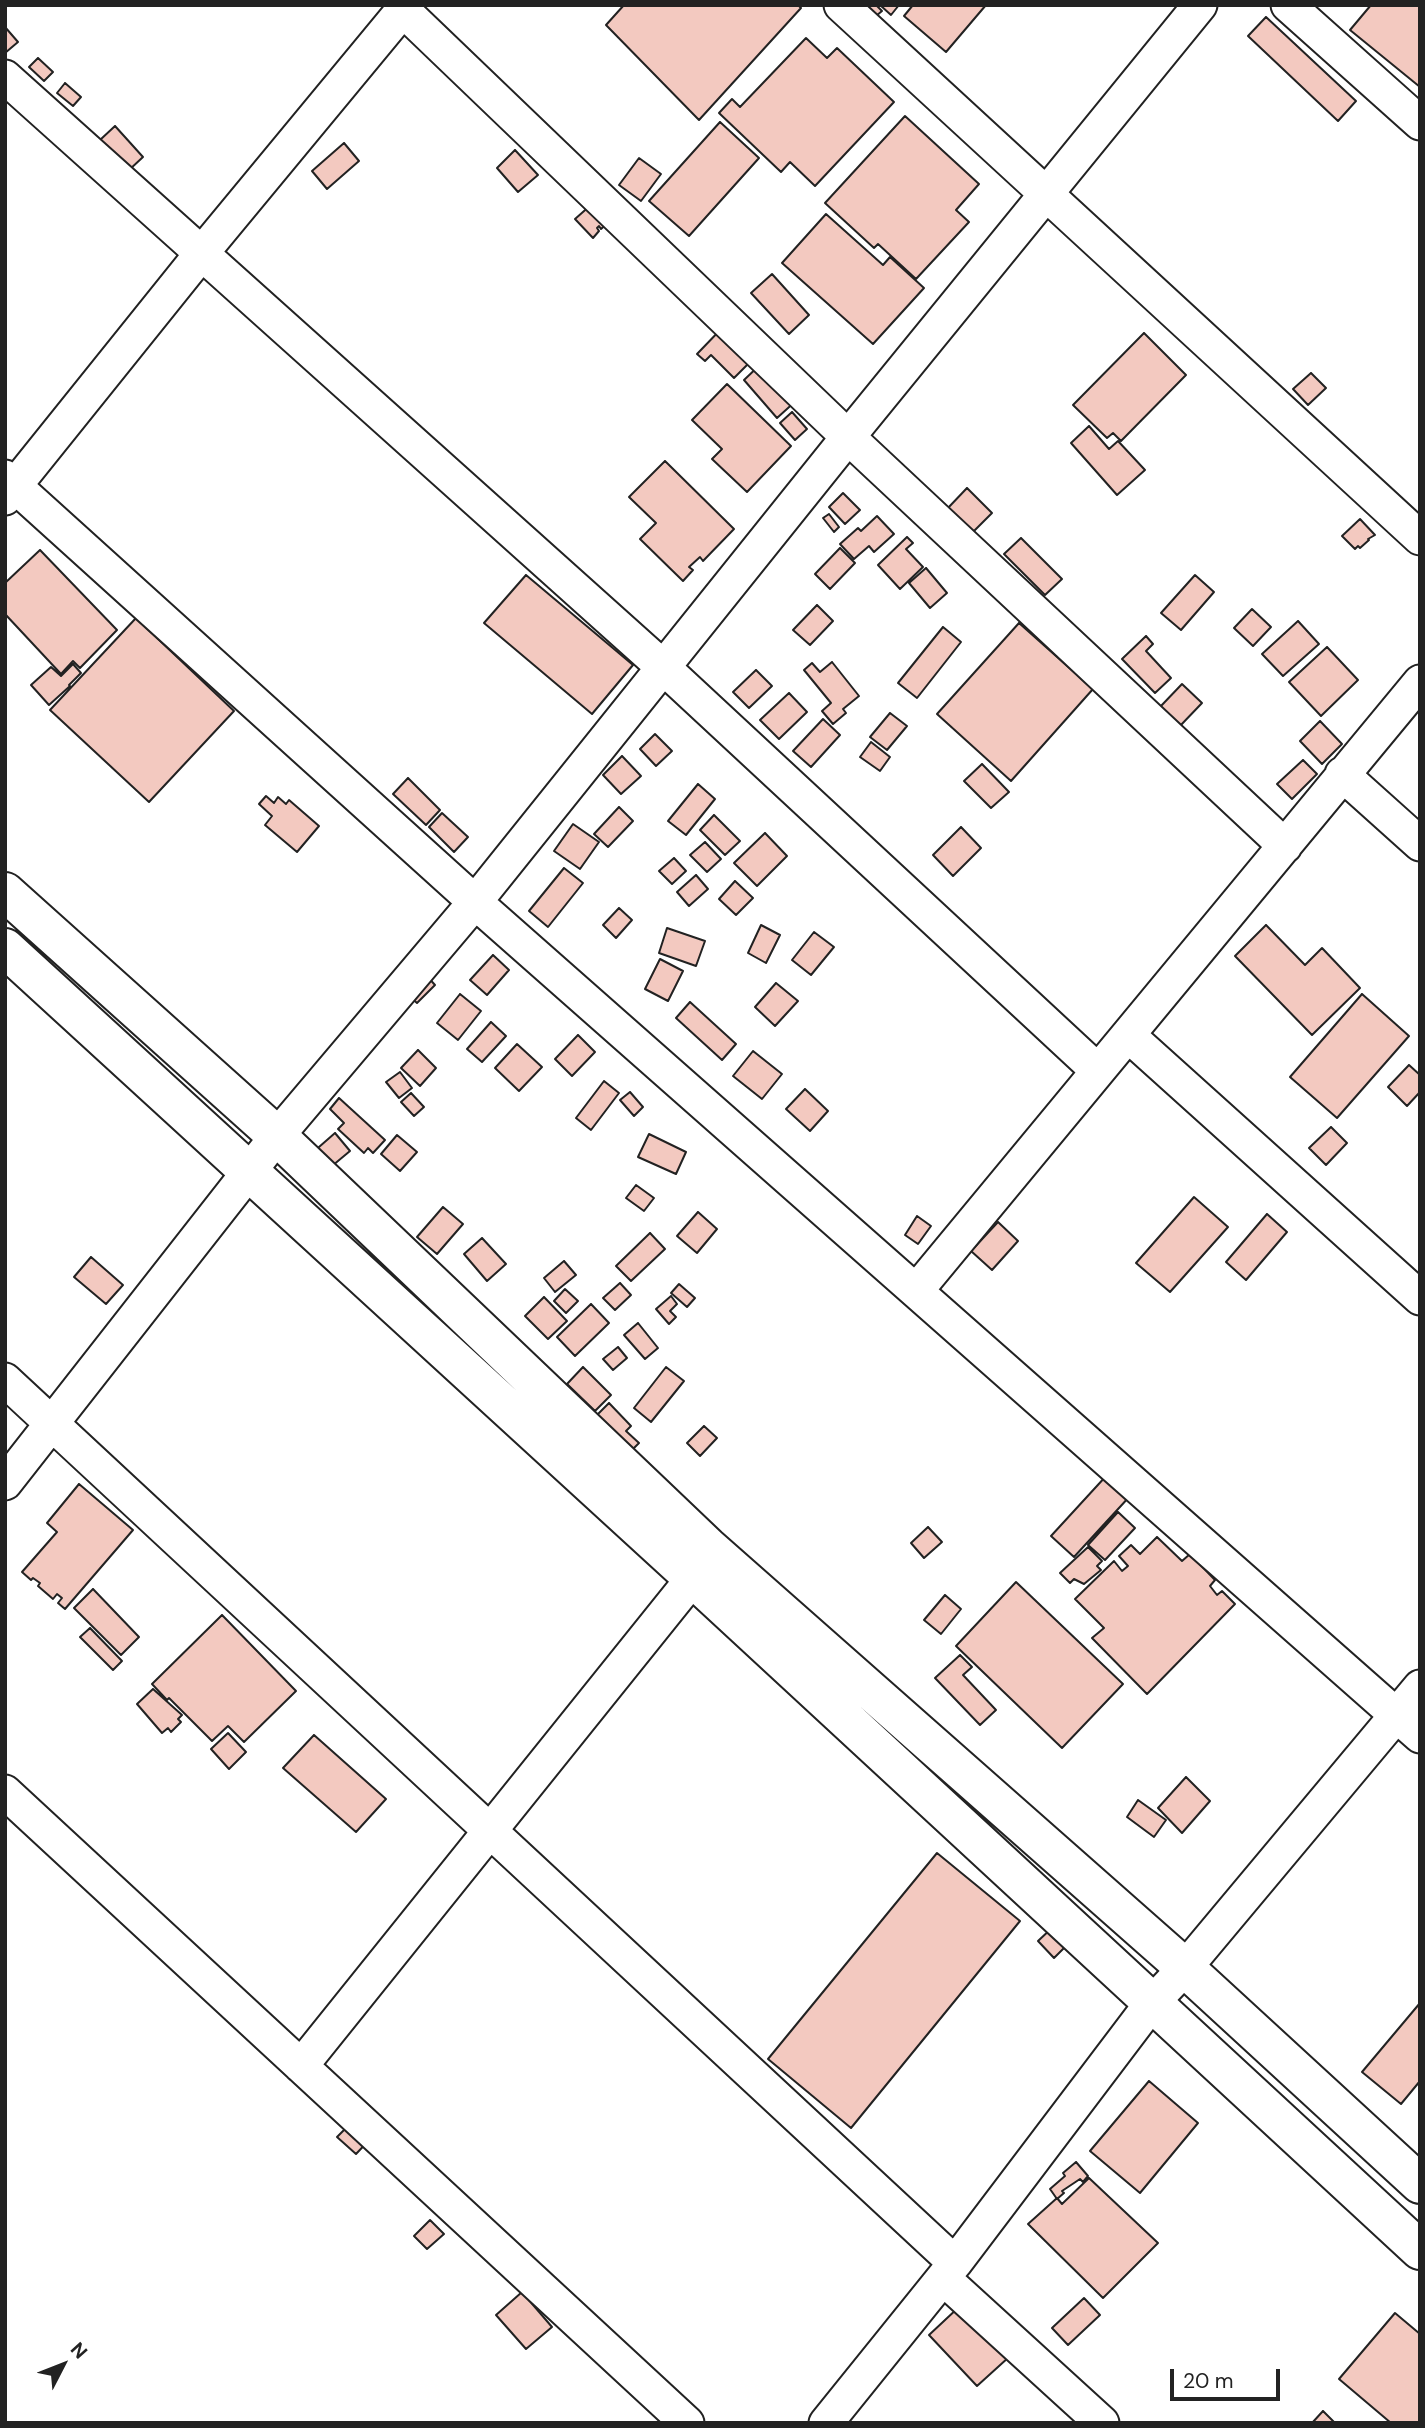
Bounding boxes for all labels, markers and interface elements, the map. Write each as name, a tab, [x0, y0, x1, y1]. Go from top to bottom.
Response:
north arrow	[28, 2330, 98, 2400]
text: N	[65, 2337, 93, 2364]
scale bar	[1173, 2354, 1283, 2398]
text: 20 m	[1183, 2367, 1234, 2395]

